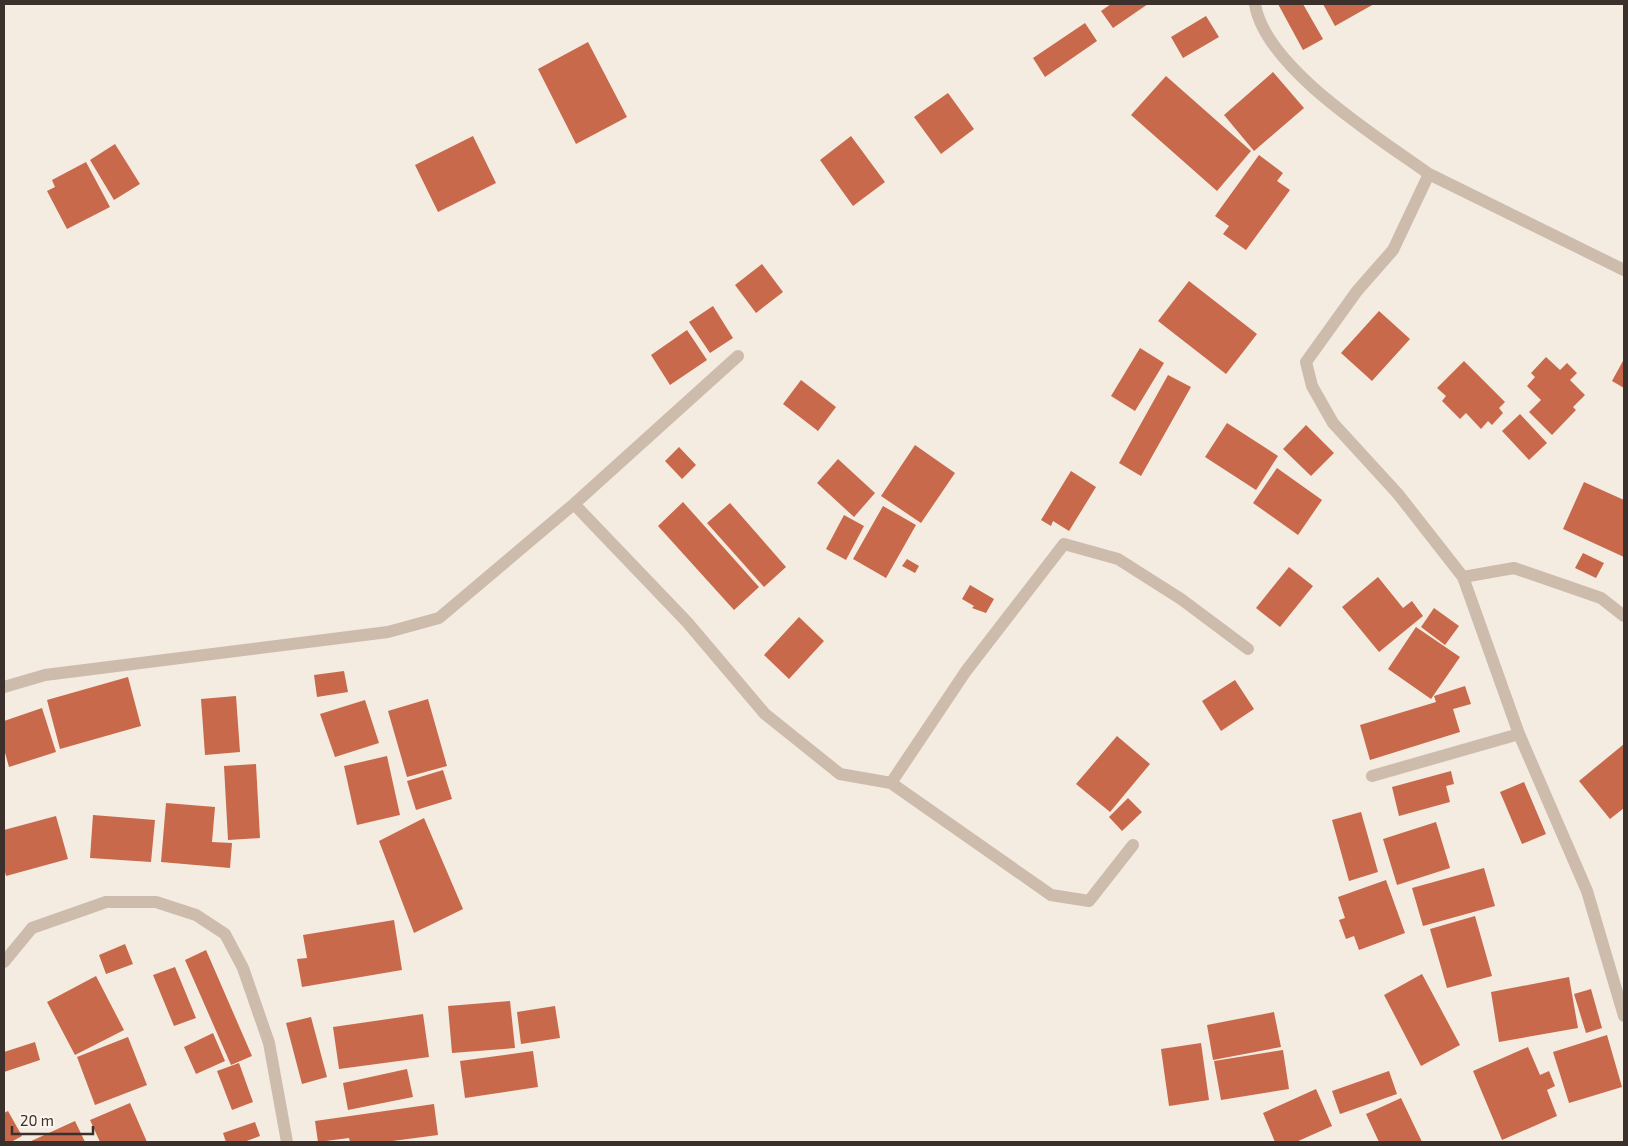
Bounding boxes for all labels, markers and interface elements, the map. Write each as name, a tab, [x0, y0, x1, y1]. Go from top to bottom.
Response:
scale bar	[12, 1104, 94, 1136]
text: 20 m	[20, 1111, 54, 1129]

